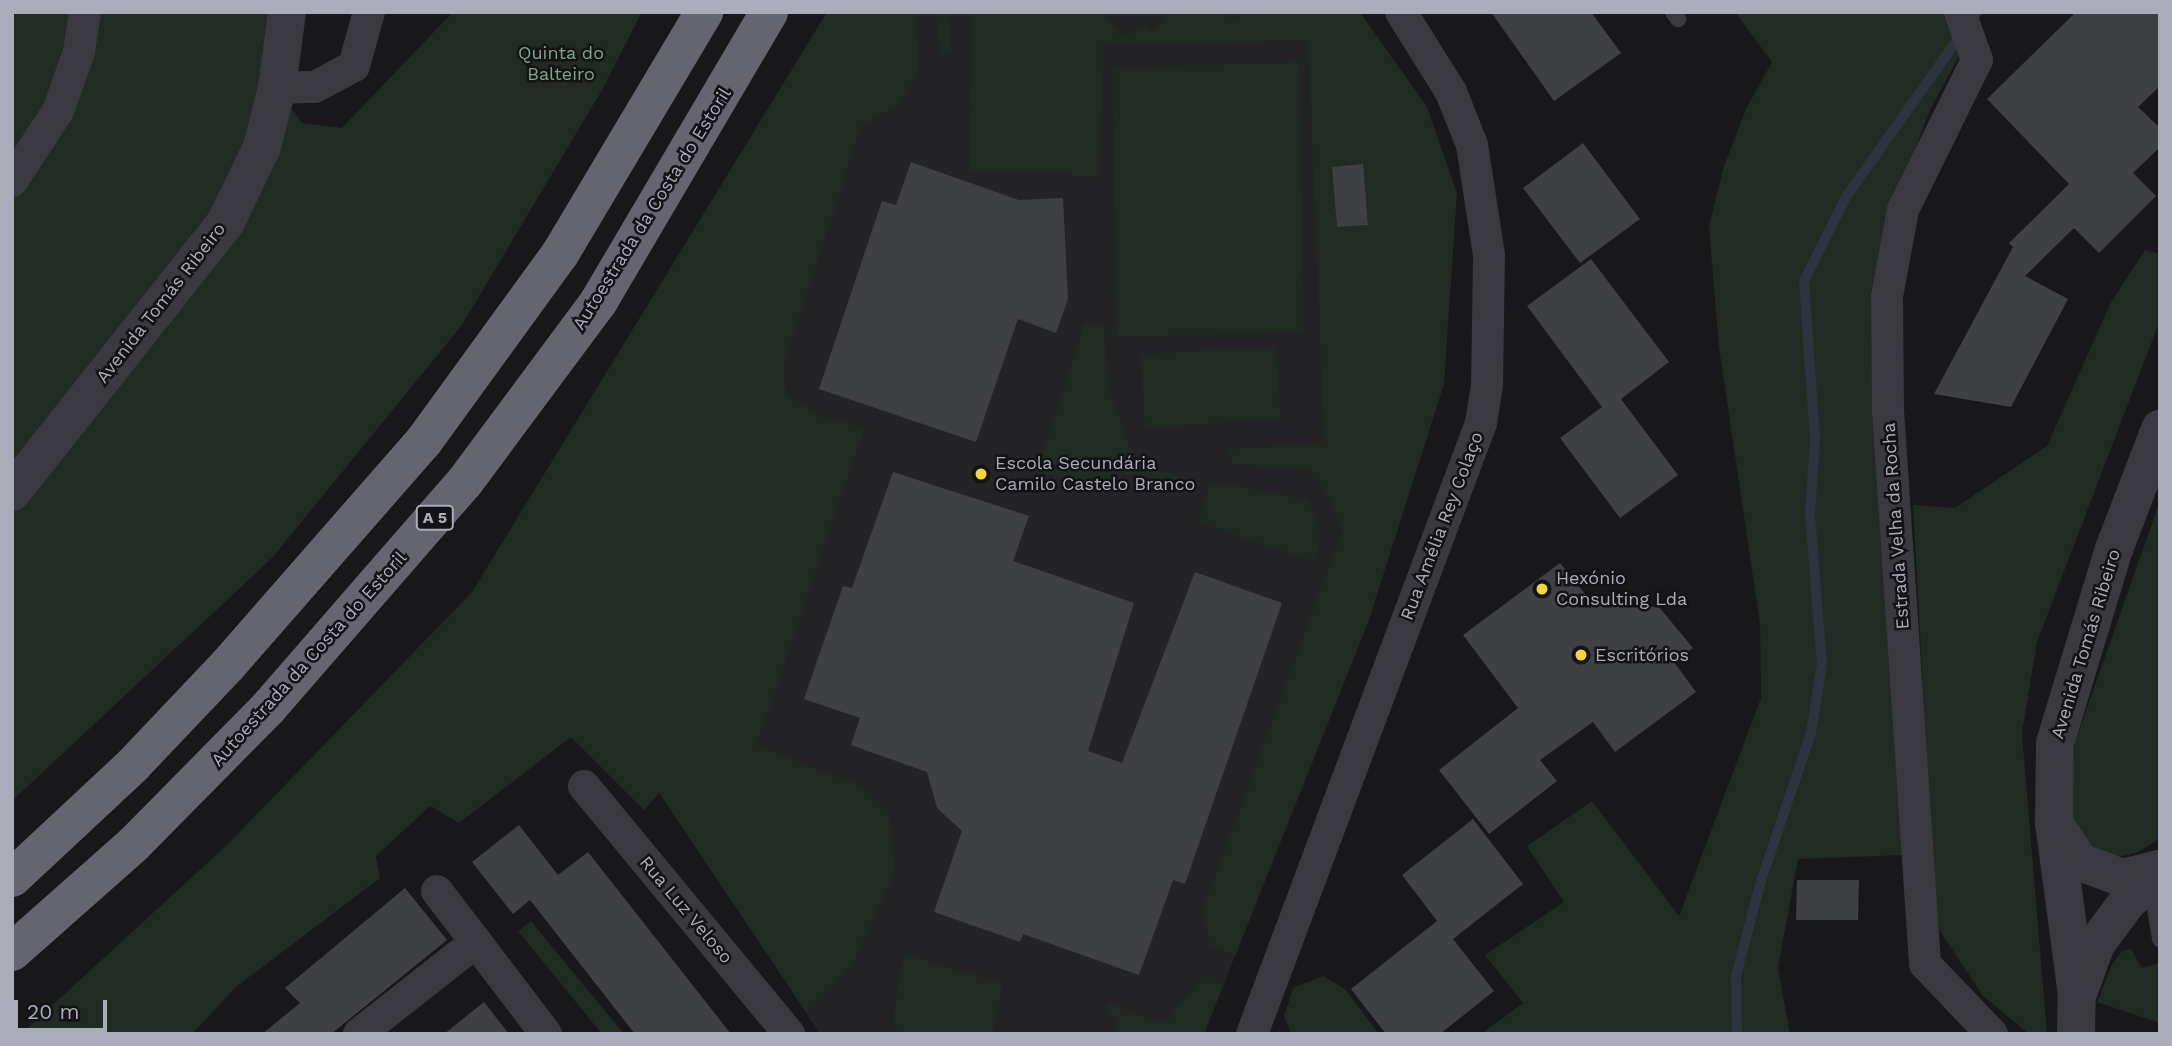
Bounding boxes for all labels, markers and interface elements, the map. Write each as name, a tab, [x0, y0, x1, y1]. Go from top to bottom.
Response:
park label: Quinta do Balteiro	[518, 43, 604, 86]
street label: Autoestrada da Costa do Estoril	[568, 83, 736, 335]
street label: Avenida Tomás Ribeiro	[91, 218, 231, 388]
street label: Estrada Velha da Rocha	[1878, 421, 1914, 631]
street label: Rua Amélia Rey Colaço	[1396, 428, 1488, 624]
place label: Escola Secundária Camilo Castelo Branco	[995, 453, 1195, 496]
marker: Escola Secundária Camilo Castelo Branco	[973, 466, 989, 482]
road number: A 5	[414, 505, 456, 530]
street label: Avenida Tomás Ribeiro	[2047, 546, 2125, 742]
street label: Autoestrada da Costa do Estoril	[206, 547, 412, 771]
place label: Hexónio Consulting Lda	[1556, 568, 1687, 610]
marker: Hexónio Consulting Lda	[1534, 581, 1550, 597]
place label: Escritórios	[1595, 644, 1689, 666]
marker: Escritórios	[1573, 647, 1589, 663]
street label: Rua Luz Veloso	[635, 852, 737, 968]
scale bar	[18, 986, 110, 1030]
text: 20 m	[27, 999, 79, 1024]

